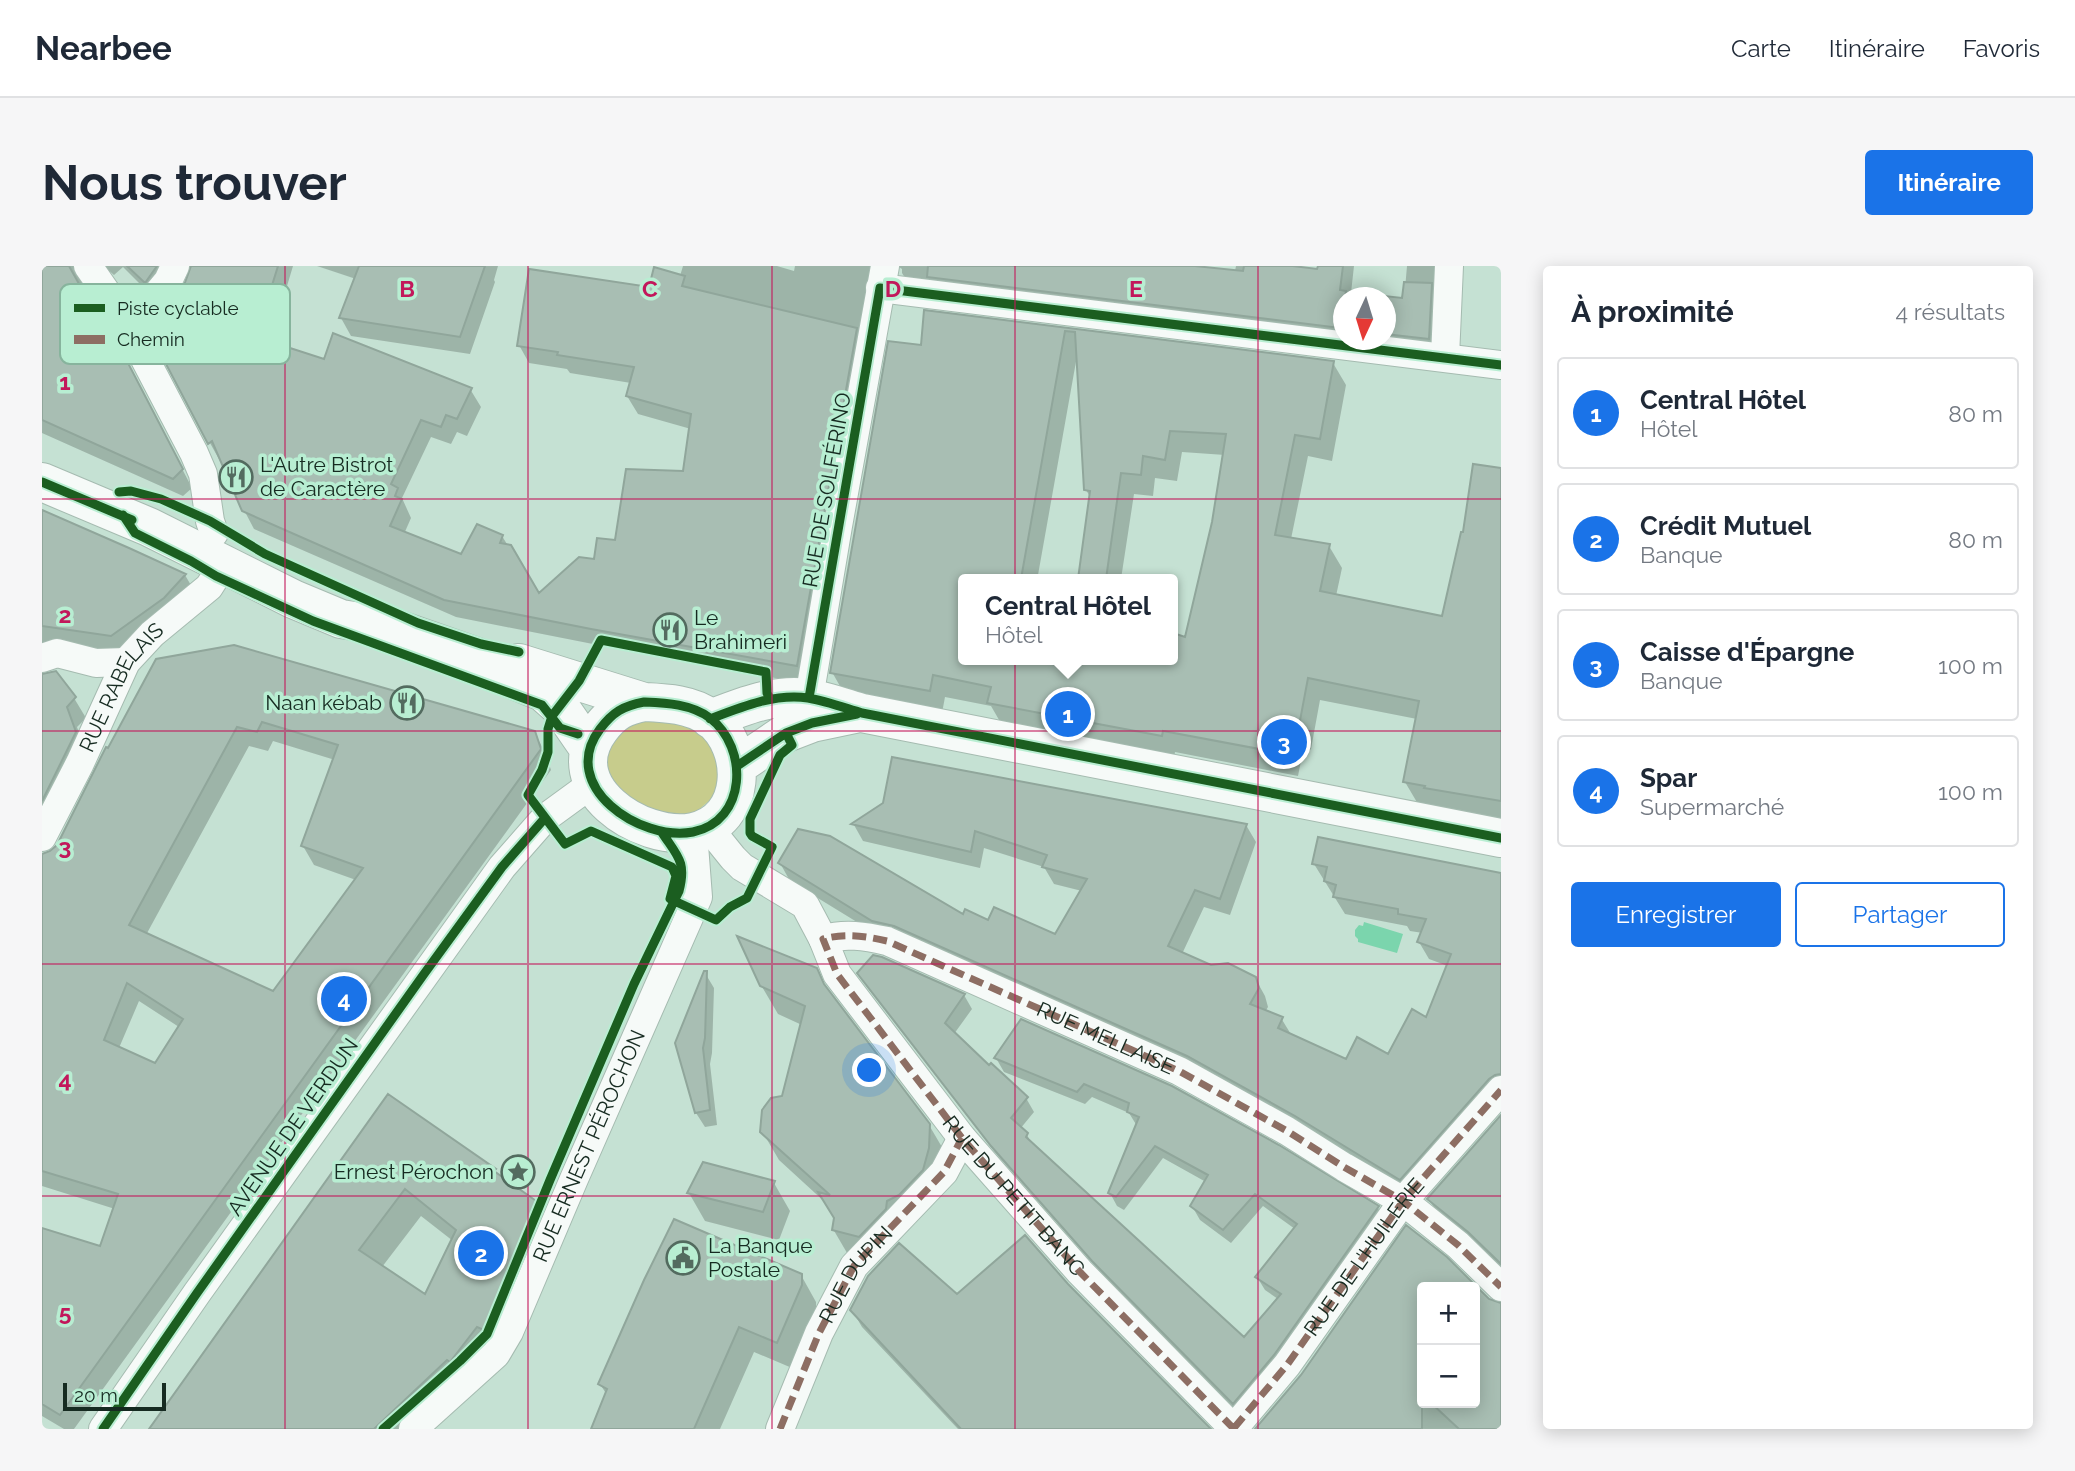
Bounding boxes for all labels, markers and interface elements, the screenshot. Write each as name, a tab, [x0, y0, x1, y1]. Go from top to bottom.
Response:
text: Nearbee	[35, 29, 172, 68]
text: Carte	[1731, 34, 1791, 63]
text: Itinéraire	[1829, 34, 1925, 63]
text: Favoris	[1963, 34, 2040, 63]
button: Itinéraire	[1865, 150, 2033, 215]
text: Nous trouver	[42, 154, 347, 211]
text: B	[399, 275, 415, 302]
text: C	[642, 275, 658, 302]
text: D	[885, 275, 901, 302]
text: E	[1129, 275, 1143, 302]
legend	[60, 284, 290, 364]
north arrow	[1333, 287, 1396, 350]
text: À proximité	[1571, 294, 1734, 329]
text: Piste cyclable	[117, 297, 239, 319]
text: 4 résultats	[1895, 298, 2005, 325]
text: Chemin	[117, 328, 185, 350]
text: 1	[59, 368, 71, 395]
text: Central Hôtel	[1640, 385, 1806, 415]
street label: RUE DE SOLFÉRINO	[797, 390, 856, 589]
text: 1	[1590, 400, 1602, 427]
text: 80 m	[1948, 400, 2003, 427]
text: Hôtel	[1640, 415, 1698, 442]
place label: L'Autre Bistrot de Caractère	[260, 452, 393, 501]
restaurant icon: L'Autre Bistrot de Caractère	[217, 458, 255, 496]
text: Crédit Mutuel	[1640, 511, 1811, 541]
text: 2	[1590, 526, 1602, 553]
text: 80 m	[1948, 526, 2003, 553]
text: Banque	[1640, 541, 1723, 568]
popup	[958, 574, 1178, 665]
text: Central Hôtel	[985, 591, 1151, 621]
text: 2	[59, 601, 71, 628]
place label: Le Brahimeri	[694, 605, 787, 654]
restaurant icon: Le Brahimeri	[651, 611, 689, 649]
street label: RUE RABELAIS	[74, 617, 168, 756]
text: Hôtel	[985, 621, 1043, 648]
text: Caisse d'Épargne	[1640, 637, 1854, 667]
text: 3	[1590, 652, 1602, 679]
text: 100 m	[1938, 652, 2003, 679]
text: Banque	[1640, 667, 1723, 694]
restaurant icon: Naan kébab	[388, 684, 426, 722]
pin: 1	[1045, 688, 1091, 740]
place label: Naan kébab	[265, 690, 382, 715]
pin: 3	[1261, 716, 1307, 768]
text: Spar	[1640, 763, 1697, 793]
text: 4	[1589, 778, 1603, 805]
text: 100 m	[1938, 778, 2003, 805]
text: Supermarché	[1640, 793, 1784, 820]
text: 3	[59, 833, 71, 860]
button: Enregistrer	[1571, 882, 1781, 947]
button: Partager	[1795, 882, 2005, 947]
pin: 4	[321, 973, 367, 1025]
street label: RUE MELLAISE	[1033, 996, 1179, 1079]
street label: RUE ERNEST PÉROCHON	[527, 1026, 650, 1266]
street label: AVENUE DE VERDUN	[222, 1033, 363, 1220]
your location	[852, 1053, 886, 1087]
text: 4	[58, 1066, 72, 1093]
street label: RUE DU PETIT BANC	[938, 1111, 1090, 1281]
place icon: Ernest Pérochon	[499, 1153, 537, 1191]
place label: Ernest Pérochon	[334, 1159, 494, 1184]
street label: RUE DE L'HUILERIE	[1299, 1173, 1429, 1341]
street label: RUE DUPIN	[813, 1221, 897, 1327]
pin: 2	[458, 1227, 504, 1279]
place label: La Banque Postale	[708, 1233, 812, 1282]
public building icon: La Banque Postale	[664, 1239, 702, 1277]
map controls	[1417, 1282, 1480, 1408]
button: +	[1417, 1282, 1480, 1345]
text: 5	[59, 1299, 72, 1326]
button: −	[1417, 1345, 1480, 1408]
scale bar	[63, 1380, 166, 1412]
text: 20 m	[74, 1384, 118, 1406]

